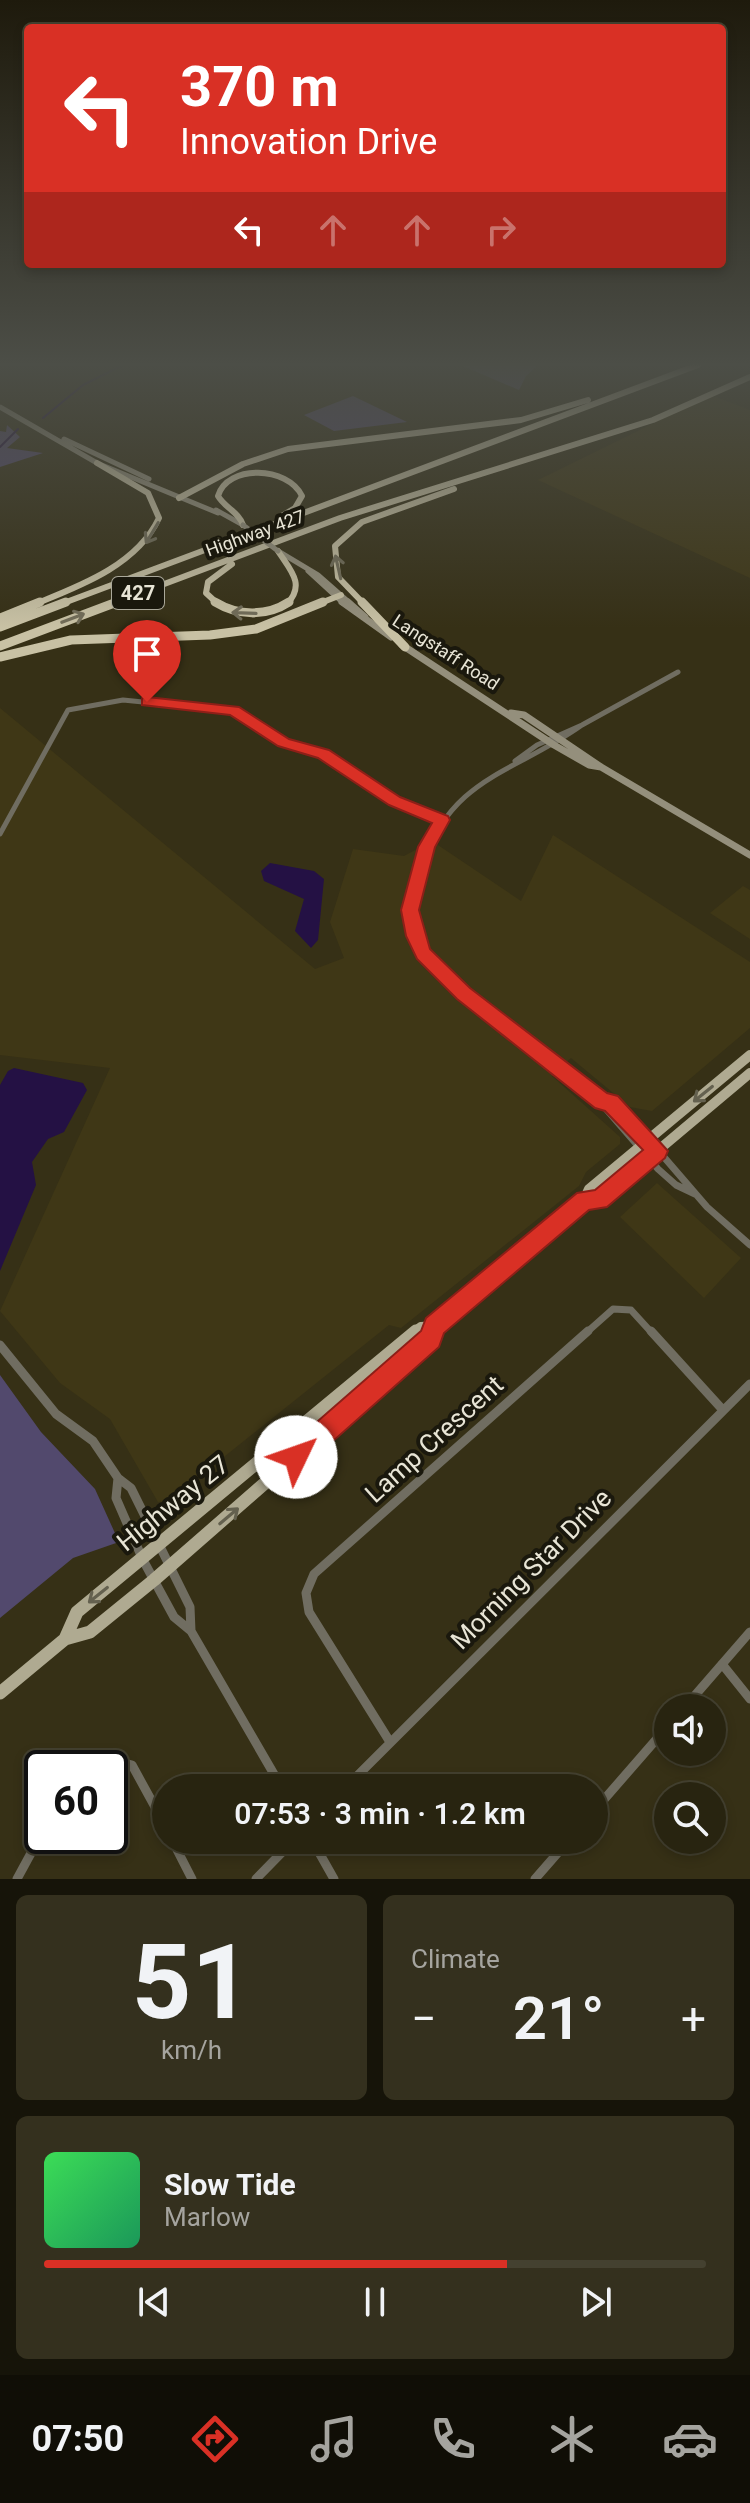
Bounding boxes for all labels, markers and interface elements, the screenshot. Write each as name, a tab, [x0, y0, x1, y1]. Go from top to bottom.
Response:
text: 370 m	[180, 54, 339, 120]
icon: left	[48, 56, 152, 160]
text: Innovation Drive	[180, 121, 437, 163]
icon: left	[227, 208, 271, 252]
icon: ahead	[311, 208, 355, 252]
icon: ahead	[395, 208, 439, 252]
icon: right	[479, 208, 523, 252]
street label: Highway 427	[203, 505, 307, 561]
one-way arrow	[144, 521, 160, 544]
one-way arrow	[330, 555, 345, 581]
road number: 427	[112, 577, 164, 609]
one-way arrow	[231, 605, 258, 620]
one-way arrow	[60, 610, 85, 624]
street label: Langstaff Road	[389, 610, 503, 694]
pin	[113, 620, 181, 702]
icon: arrive	[125, 632, 169, 676]
one-way arrow	[693, 1085, 714, 1103]
street label: Lamp Crescent	[359, 1369, 509, 1509]
position arrow	[254, 1415, 338, 1499]
street label: Highway 27	[111, 1449, 235, 1557]
street label: Morning Star Drive	[445, 1483, 617, 1655]
one-way arrow	[218, 1507, 239, 1525]
one-way arrow	[88, 1586, 109, 1604]
map controls	[654, 1694, 726, 1854]
button: sound	[654, 1694, 726, 1766]
speed limit sign: 60	[24, 1750, 128, 1854]
button: search	[654, 1782, 726, 1854]
text: 07:53 · 3 min · 1.2 km	[234, 1796, 526, 1831]
text: 51	[132, 1922, 251, 2043]
text: Climate	[411, 1944, 500, 1974]
text: 21°	[513, 1983, 604, 2054]
text: −	[411, 1993, 436, 2045]
text: +	[681, 1993, 706, 2045]
text: km/h	[161, 2035, 222, 2065]
text: Slow Tide	[164, 2167, 296, 2202]
text: Marlow	[164, 2202, 250, 2232]
icon: previous	[132, 2280, 176, 2324]
icon: pause	[353, 2280, 397, 2324]
icon: next	[574, 2280, 618, 2324]
icon: directions	[187, 2411, 243, 2467]
icon: music	[306, 2411, 362, 2467]
icon: phone	[425, 2411, 481, 2467]
icon: climate	[544, 2411, 600, 2467]
icon: car	[662, 2411, 718, 2467]
text: 07:50	[31, 2418, 124, 2460]

